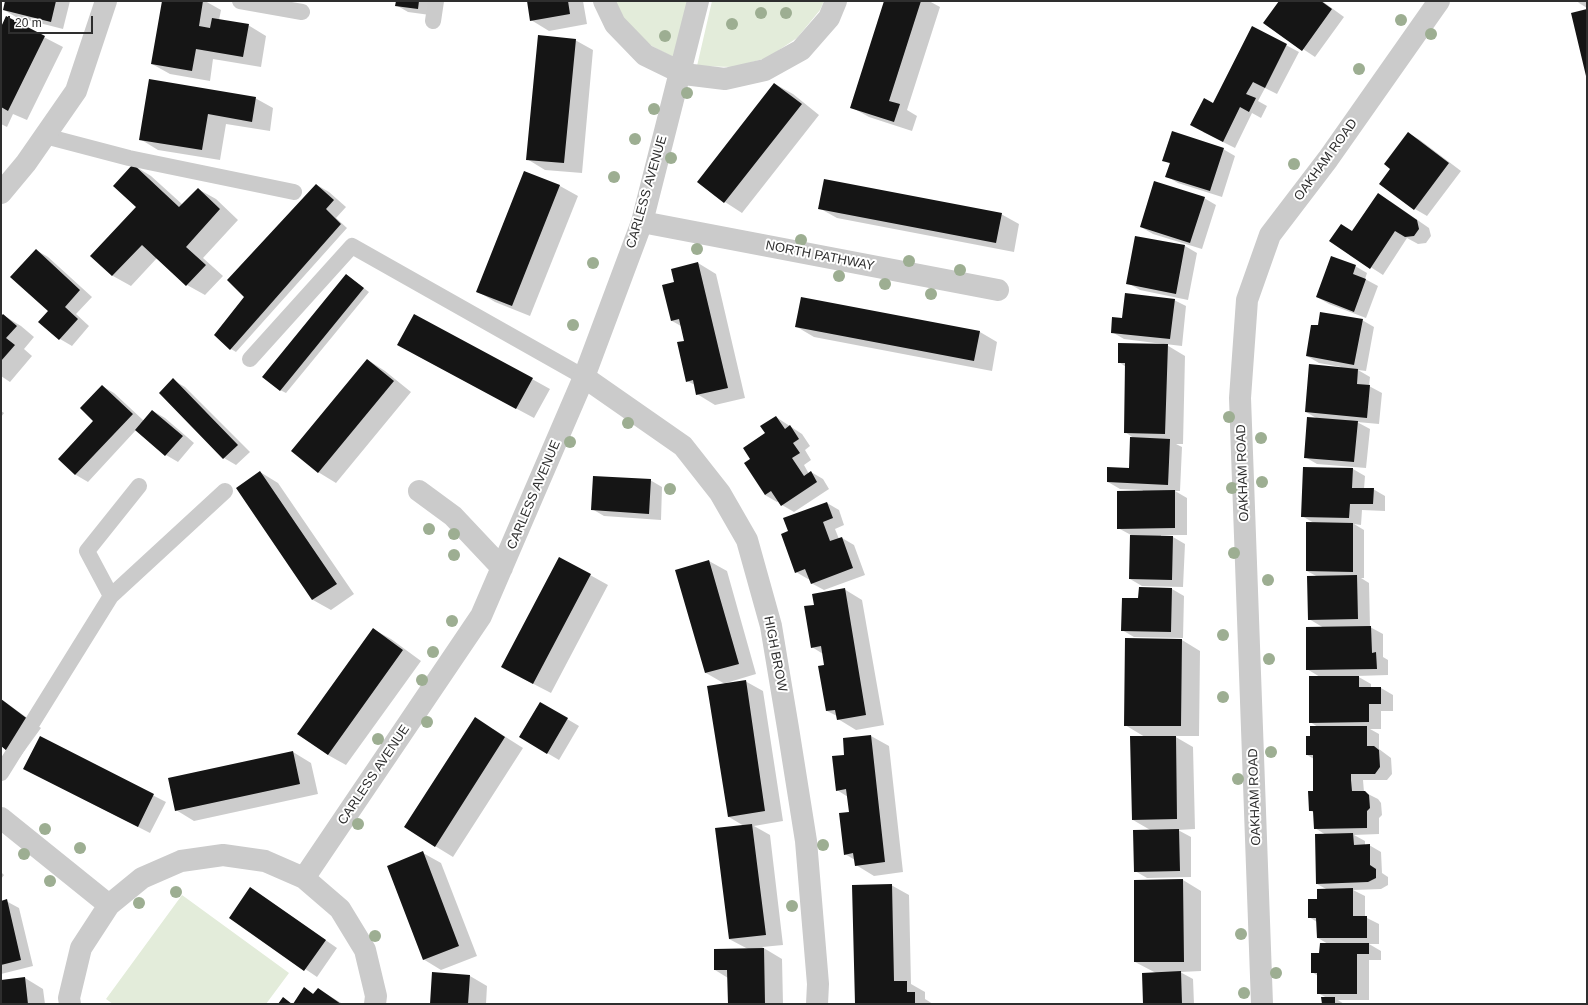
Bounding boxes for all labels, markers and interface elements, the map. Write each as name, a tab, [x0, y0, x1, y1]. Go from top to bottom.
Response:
scale bar	[10, 8, 95, 34]
text: 20 m	[15, 16, 42, 30]
street label: OAKHAM ROAD	[1291, 116, 1361, 204]
street label: CARLESS AVENUE	[623, 134, 671, 250]
street label: NORTH PATHWAY	[764, 238, 876, 274]
street label: OAKHAM ROAD	[1234, 424, 1252, 522]
street label: CARLESS AVENUE	[504, 438, 564, 552]
street label: HIGH BROW	[760, 615, 790, 693]
street label: CARLESS AVENUE	[335, 722, 413, 828]
street label: OAKHAM ROAD	[1246, 748, 1264, 846]

